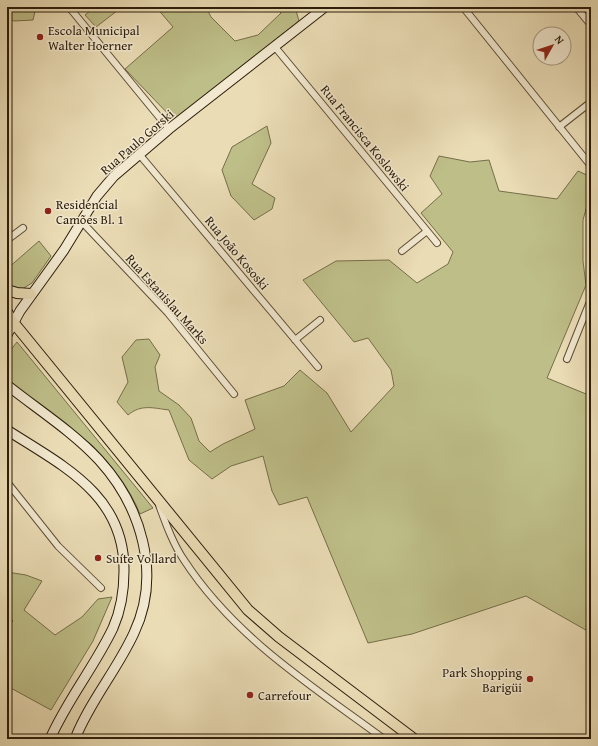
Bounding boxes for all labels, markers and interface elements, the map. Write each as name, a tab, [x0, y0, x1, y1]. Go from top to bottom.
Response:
place label: Escola Municipal Walter Hoerner	[48, 21, 140, 55]
north arrow	[532, 26, 572, 66]
marker: Escola Municipal Walter Hoerner	[35, 32, 45, 42]
text: N	[551, 32, 569, 48]
street label: Rua Francisca Koslowski	[316, 81, 414, 196]
street label: Rua Paulo Gorski	[96, 104, 178, 179]
place label: Residencial Camões Bl. 1	[56, 195, 124, 229]
marker: Residencial Camões Bl. 1	[43, 206, 53, 216]
street label: Rua João Kososki	[200, 212, 274, 294]
street label: Rua Estanislau Marks	[121, 250, 213, 348]
place label: Suíte Vollard	[106, 549, 177, 568]
marker: Suíte Vollard	[93, 553, 103, 563]
place label: Park Shopping Barigüi	[442, 663, 523, 697]
marker: Park Shopping Barigüi	[525, 674, 535, 684]
place label: Carrefour	[258, 686, 312, 705]
marker: Carrefour	[245, 690, 255, 700]

